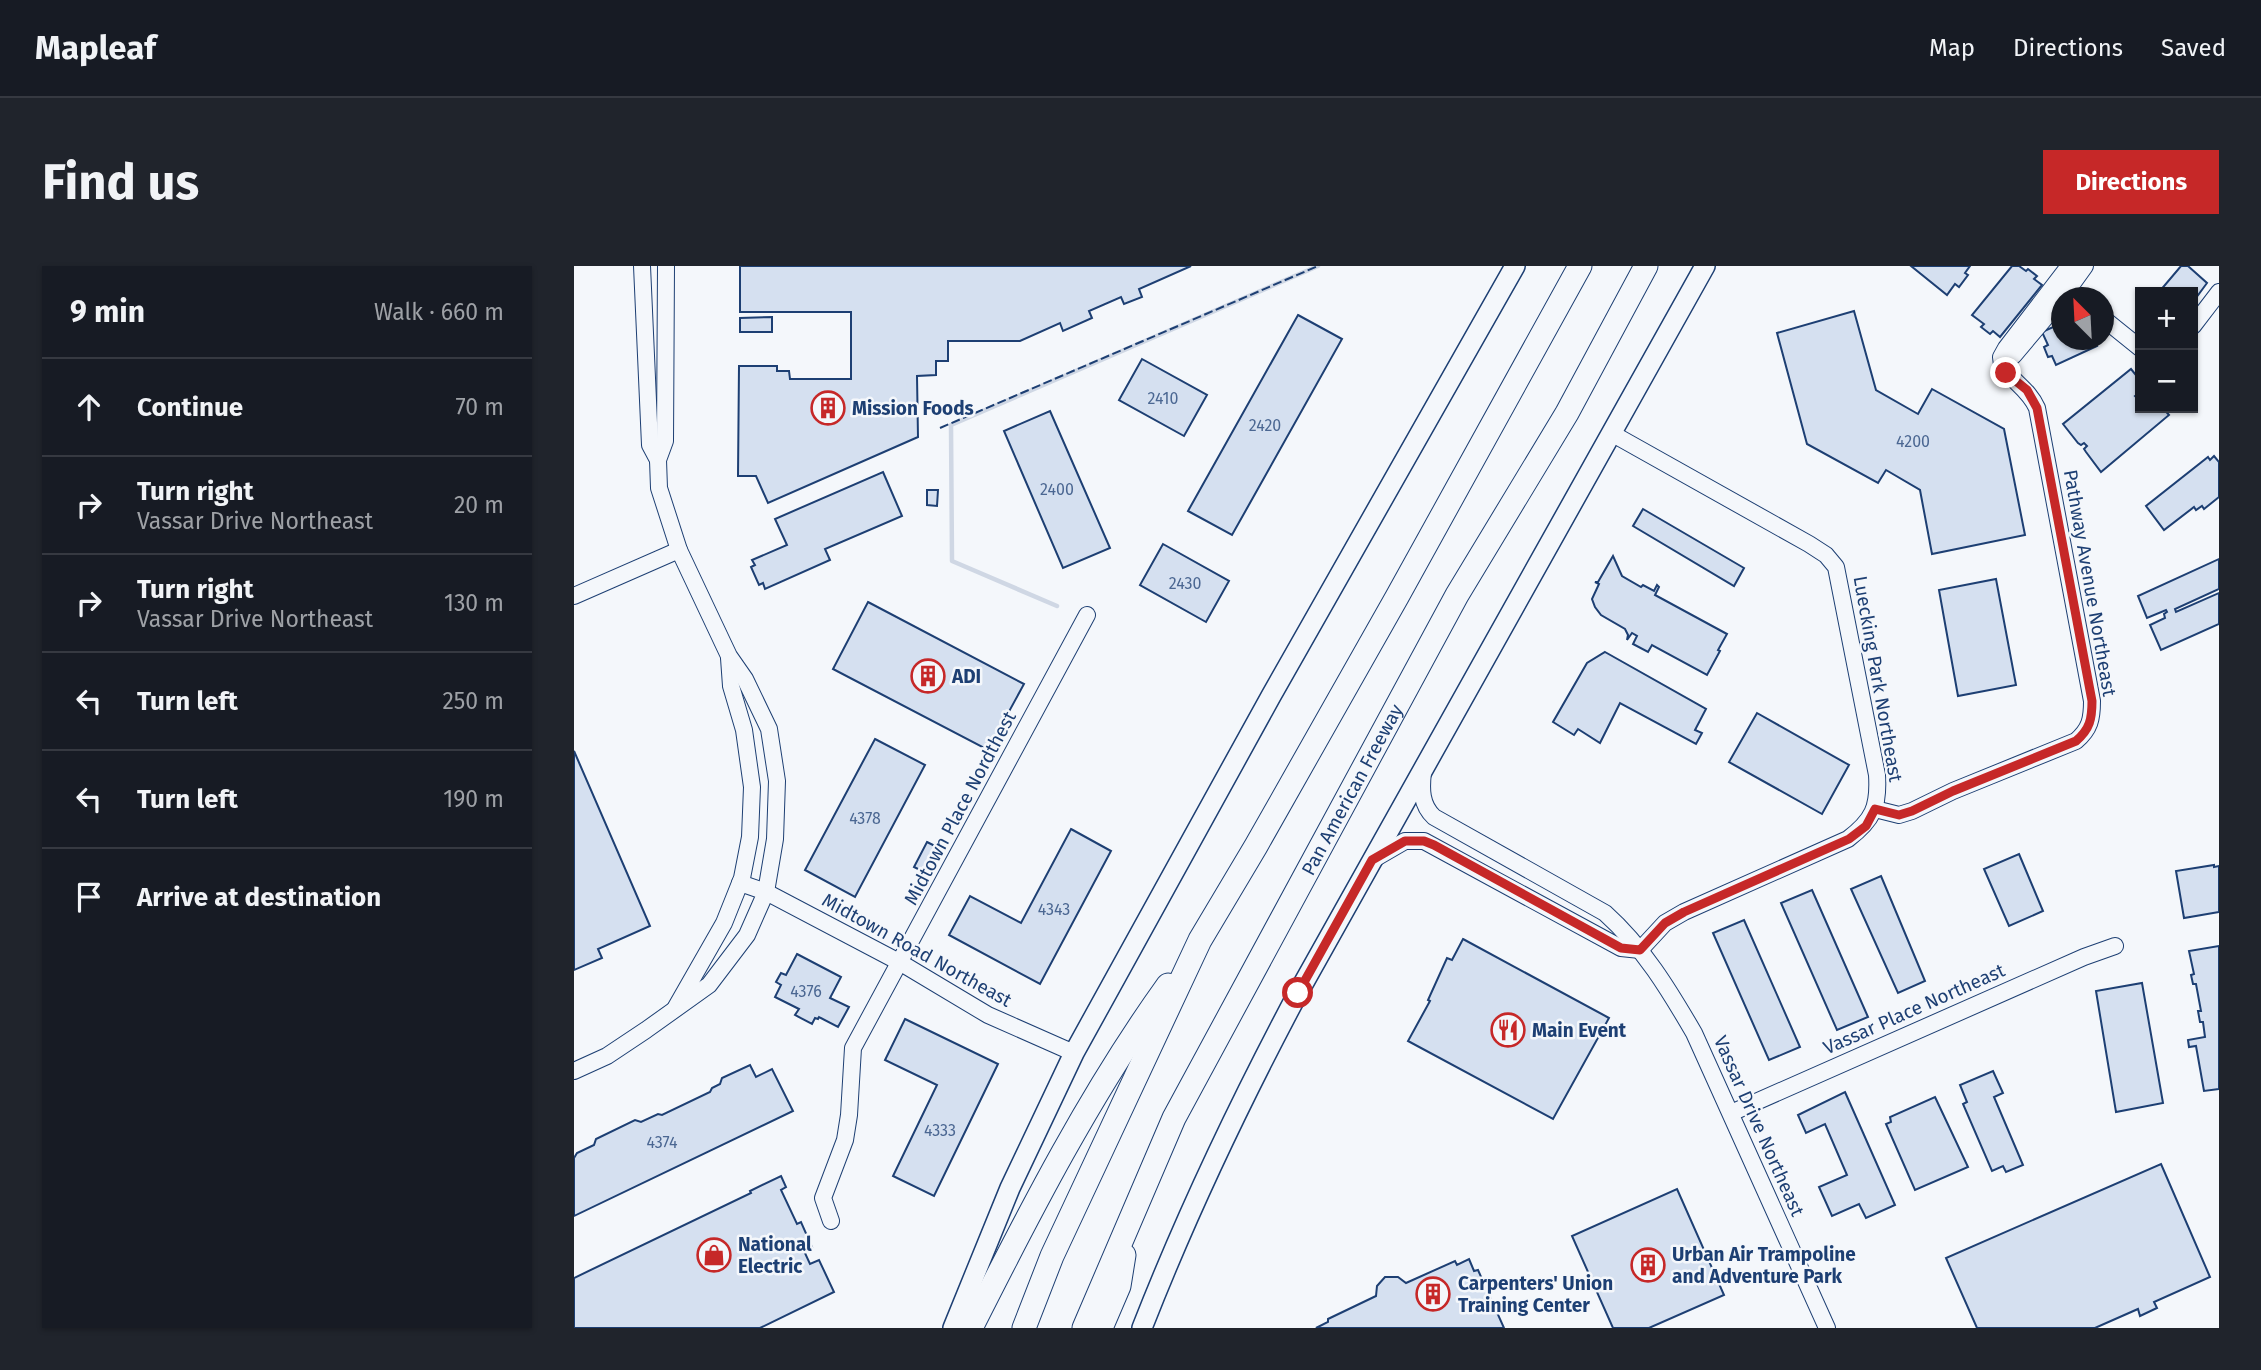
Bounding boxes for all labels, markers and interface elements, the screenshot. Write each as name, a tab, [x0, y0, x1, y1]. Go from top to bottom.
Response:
text: Mapleaf	[35, 28, 156, 68]
text: Map	[1929, 34, 1975, 62]
text: Directions	[2013, 34, 2123, 62]
text: Saved	[2161, 34, 2226, 62]
button: Directions	[2043, 150, 2219, 214]
text: Find us	[42, 153, 199, 212]
north arrow	[2051, 287, 2114, 350]
map controls	[2135, 287, 2198, 413]
button: +	[2135, 287, 2198, 350]
text: 9 min	[70, 294, 145, 330]
text: Walk · 660 m	[374, 298, 504, 326]
button: −	[2135, 350, 2198, 413]
route end	[1990, 357, 2021, 388]
icon: ahead	[70, 388, 108, 426]
building icon: Mission Foods	[809, 389, 847, 427]
house number: 2410	[1148, 389, 1179, 408]
text: Continue	[137, 392, 243, 423]
text: 70 m	[455, 393, 504, 421]
place label: Mission Foods	[852, 397, 974, 420]
house number: 2420	[1249, 416, 1281, 435]
house number: 4200	[1896, 432, 1930, 451]
street label: Pathway Avenue Northeast	[2059, 468, 2121, 698]
text: Turn right	[137, 476, 254, 507]
house number: 2400	[1040, 480, 1074, 499]
icon: right	[70, 486, 108, 524]
text: 20 m	[454, 491, 504, 519]
text: Vassar Drive Northeast	[137, 507, 373, 535]
text: Turn right	[137, 574, 254, 605]
house number: 2430	[1169, 574, 1201, 593]
street label: Luecking Park Northeast	[1849, 574, 1907, 784]
icon: right	[70, 584, 108, 622]
text: 130 m	[444, 589, 504, 617]
text: Vassar Drive Northeast	[137, 605, 373, 633]
building icon: ADI	[909, 657, 947, 695]
place label: ADI	[951, 665, 981, 688]
icon: left	[70, 682, 108, 720]
text: Turn left	[137, 686, 238, 717]
text: 250 m	[442, 687, 504, 715]
street label: Pan American Freeway	[1296, 699, 1408, 879]
street label: Midtown Place Nordthest	[899, 707, 1021, 909]
icon: left	[70, 780, 108, 818]
text: Turn left	[137, 784, 238, 815]
text: 190 m	[443, 785, 504, 813]
house number: 4378	[849, 809, 881, 828]
icon: arrive	[70, 878, 108, 916]
text: Arrive at destination	[137, 882, 381, 913]
street label: Midtown Road Northeast	[818, 888, 1016, 1012]
house number: 4343	[1038, 900, 1070, 919]
street label: Vassar Place Northeast	[1820, 959, 2008, 1059]
route start	[1282, 977, 1313, 1008]
house number: 4376	[790, 982, 822, 1001]
restaurant icon: Main Event	[1489, 1011, 1527, 1049]
place label: Main Event	[1532, 1019, 1627, 1042]
street label: Vassar Drive Northeast	[1709, 1032, 1809, 1220]
house number: 4333	[924, 1121, 956, 1140]
house number: 4374	[646, 1133, 678, 1152]
place label: National Electric	[738, 1233, 812, 1278]
shop icon: National Electric	[695, 1236, 733, 1274]
place label: Urban Air Trampoline and Adventure Park	[1672, 1243, 1856, 1288]
building icon: Urban Air Trampoline and Adventure Park	[1629, 1246, 1667, 1284]
place label: Carpenters' Union Training Center	[1458, 1272, 1613, 1317]
building icon: Carpenters' Union Training Center	[1414, 1275, 1452, 1313]

